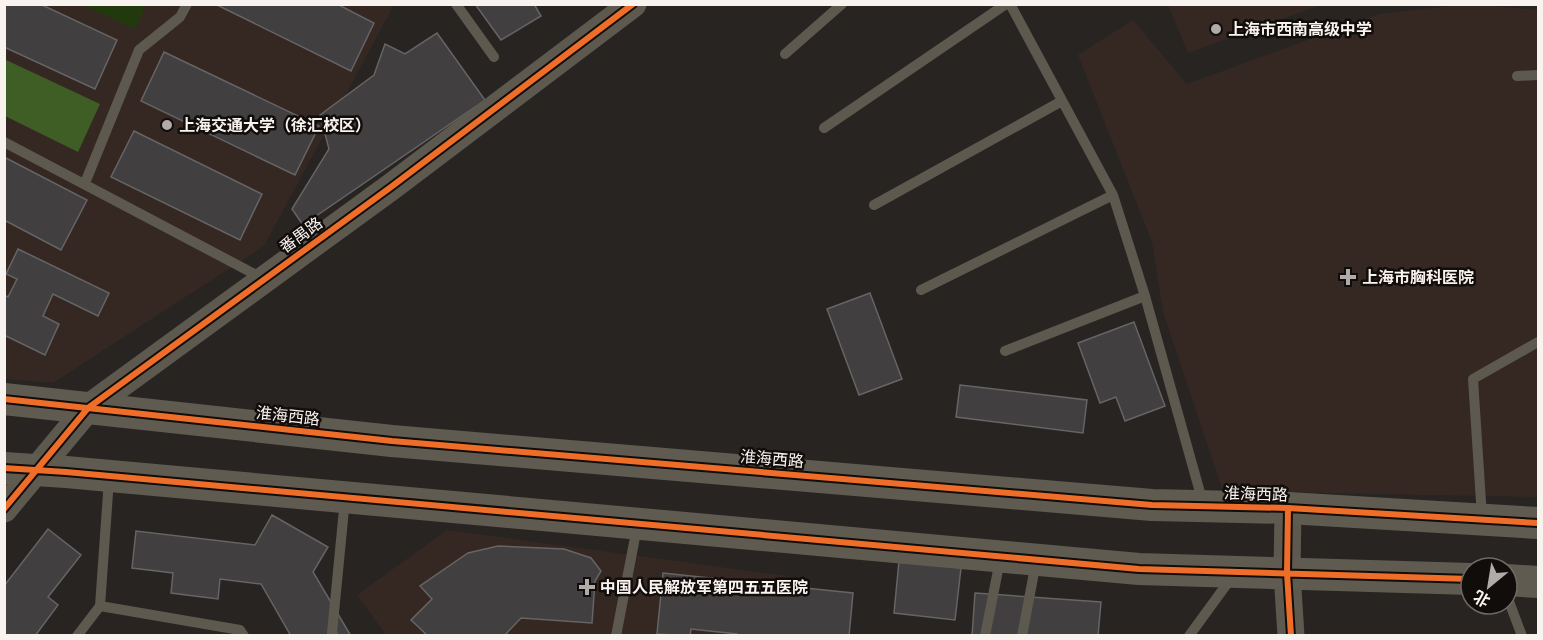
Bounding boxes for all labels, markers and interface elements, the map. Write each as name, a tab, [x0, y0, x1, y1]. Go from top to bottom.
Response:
place label: 上海市西南高级中学	[1228, 20, 1372, 39]
marker: 上海市西南高级中学	[1209, 22, 1223, 36]
place label: 上海交通大学（徐汇校区）	[179, 116, 371, 135]
marker: 上海交通大学（徐汇校区）	[160, 118, 174, 132]
street label: 番禺路	[276, 213, 326, 257]
marker: 上海市胸科医院	[1339, 268, 1357, 286]
place label: 上海市胸科医院	[1362, 268, 1474, 287]
street label: 淮海西路	[255, 403, 321, 429]
street label: 淮海西路	[739, 447, 805, 471]
street label: 淮海西路	[1224, 483, 1288, 505]
north arrow	[1459, 556, 1519, 616]
marker: 中国人民解放军第四五五医院	[578, 578, 596, 596]
place label: 中国人民解放军第四五五医院	[600, 578, 808, 597]
text: 北	[1470, 586, 1493, 611]

